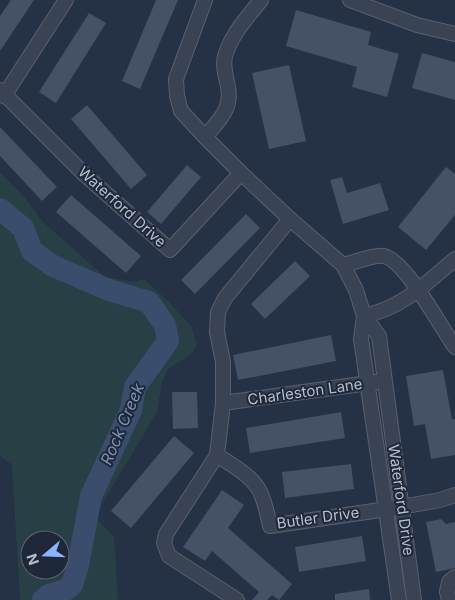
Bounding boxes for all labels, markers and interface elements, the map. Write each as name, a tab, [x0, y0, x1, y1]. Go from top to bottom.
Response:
street label: Waterford Drive	[74, 162, 170, 251]
street label: Charleston Lane	[246, 374, 364, 409]
water label: Rock Creek	[96, 380, 148, 468]
street label: Waterford Drive	[384, 443, 419, 557]
street label: Butler Drive	[275, 502, 360, 533]
north arrow	[20, 530, 70, 580]
text: N	[22, 552, 42, 567]

